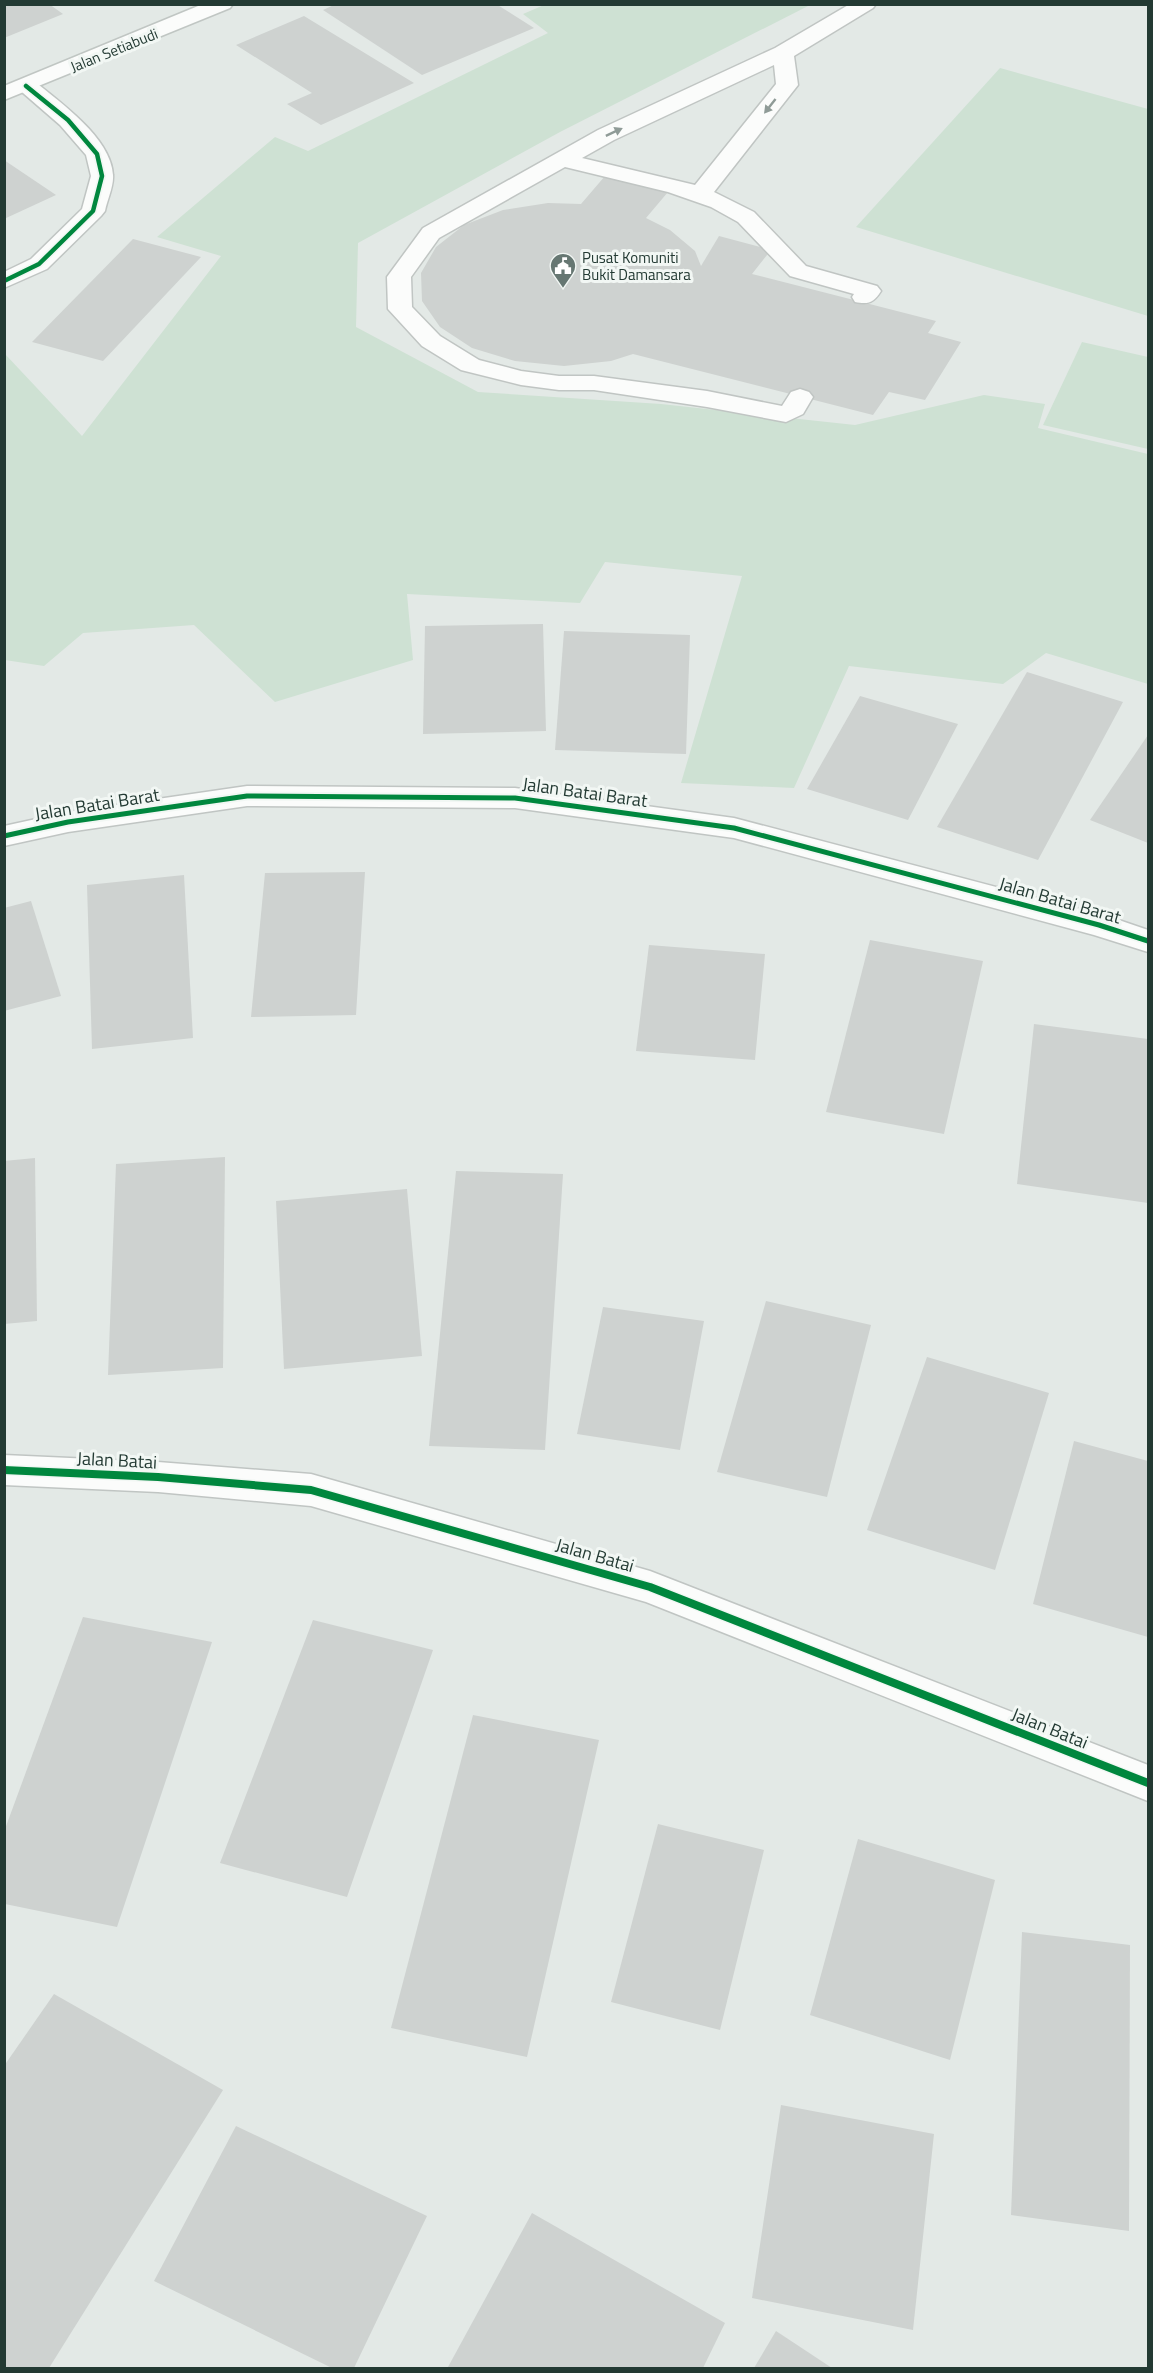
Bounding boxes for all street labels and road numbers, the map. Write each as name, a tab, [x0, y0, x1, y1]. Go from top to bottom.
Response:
street label: Jalan Setiabudi	[67, 22, 161, 78]
street label: Jalan Batai Barat	[521, 770, 650, 814]
street label: Jalan Batai Barat	[33, 781, 162, 827]
street label: Jalan Batai Barat	[996, 870, 1125, 931]
street label: Jalan Batai	[76, 1444, 158, 1476]
street label: Jalan Batai	[553, 1531, 637, 1579]
street label: Jalan Batai	[1008, 1700, 1092, 1756]

